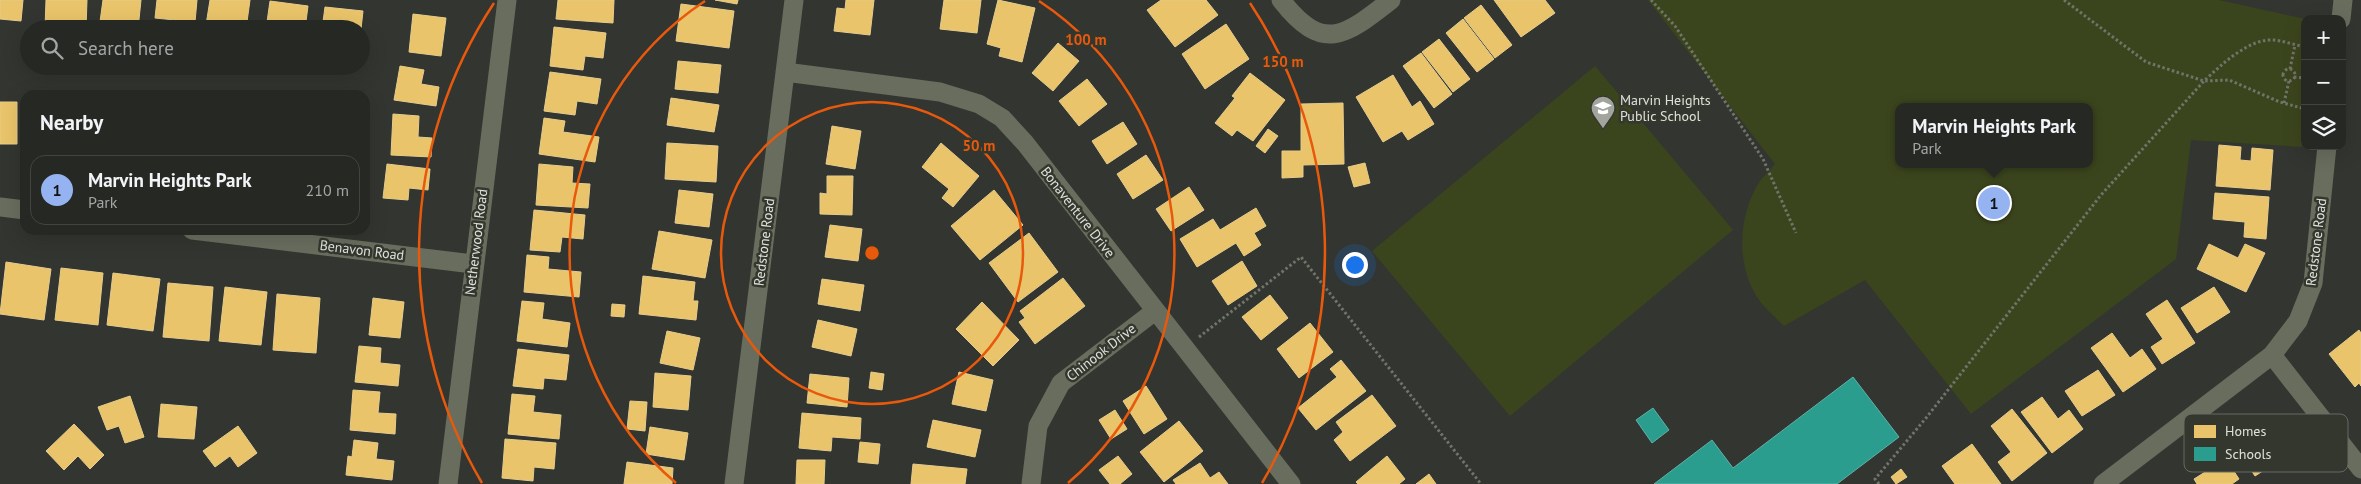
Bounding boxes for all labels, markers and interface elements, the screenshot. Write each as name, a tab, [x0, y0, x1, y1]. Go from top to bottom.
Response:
map controls	[2301, 15, 2346, 150]
button: +	[2301, 15, 2346, 60]
search box	[20, 20, 370, 75]
text: 100 m	[1065, 30, 1107, 49]
icon: search	[38, 34, 66, 62]
text: Search here	[78, 36, 174, 60]
text: 150 m	[1262, 52, 1304, 71]
button: −	[2301, 60, 2346, 105]
place label: Marvin Heights Public School	[1620, 91, 1711, 125]
school or university icon: Marvin Heights Public School	[1590, 95, 1616, 129]
popup	[1895, 103, 2093, 168]
button: layers	[2301, 105, 2346, 150]
text: Nearby	[40, 109, 103, 136]
text: Marvin Heights Park	[1912, 114, 2076, 138]
text: 50 m	[963, 136, 995, 155]
text: Park	[1912, 138, 1942, 158]
street label: Bonaventure Drive	[1037, 163, 1119, 261]
text: Marvin Heights Park	[88, 168, 252, 192]
text: 1	[52, 180, 62, 200]
text: 210 m	[306, 180, 349, 200]
pin: 1	[1978, 184, 2010, 222]
street label: Netherwood Road	[461, 188, 491, 296]
text: Park	[88, 192, 117, 212]
street label: Redstone Road	[750, 197, 778, 287]
street label: Redstone Road	[2302, 197, 2330, 287]
street label: Benavon Road	[319, 236, 405, 264]
centre of rings	[863, 244, 881, 262]
your location	[1342, 252, 1368, 278]
street label: Chinook Drive	[1063, 319, 1139, 385]
legend	[2184, 414, 2348, 472]
text: Homes	[2225, 422, 2266, 440]
text: Schools	[2225, 445, 2272, 463]

